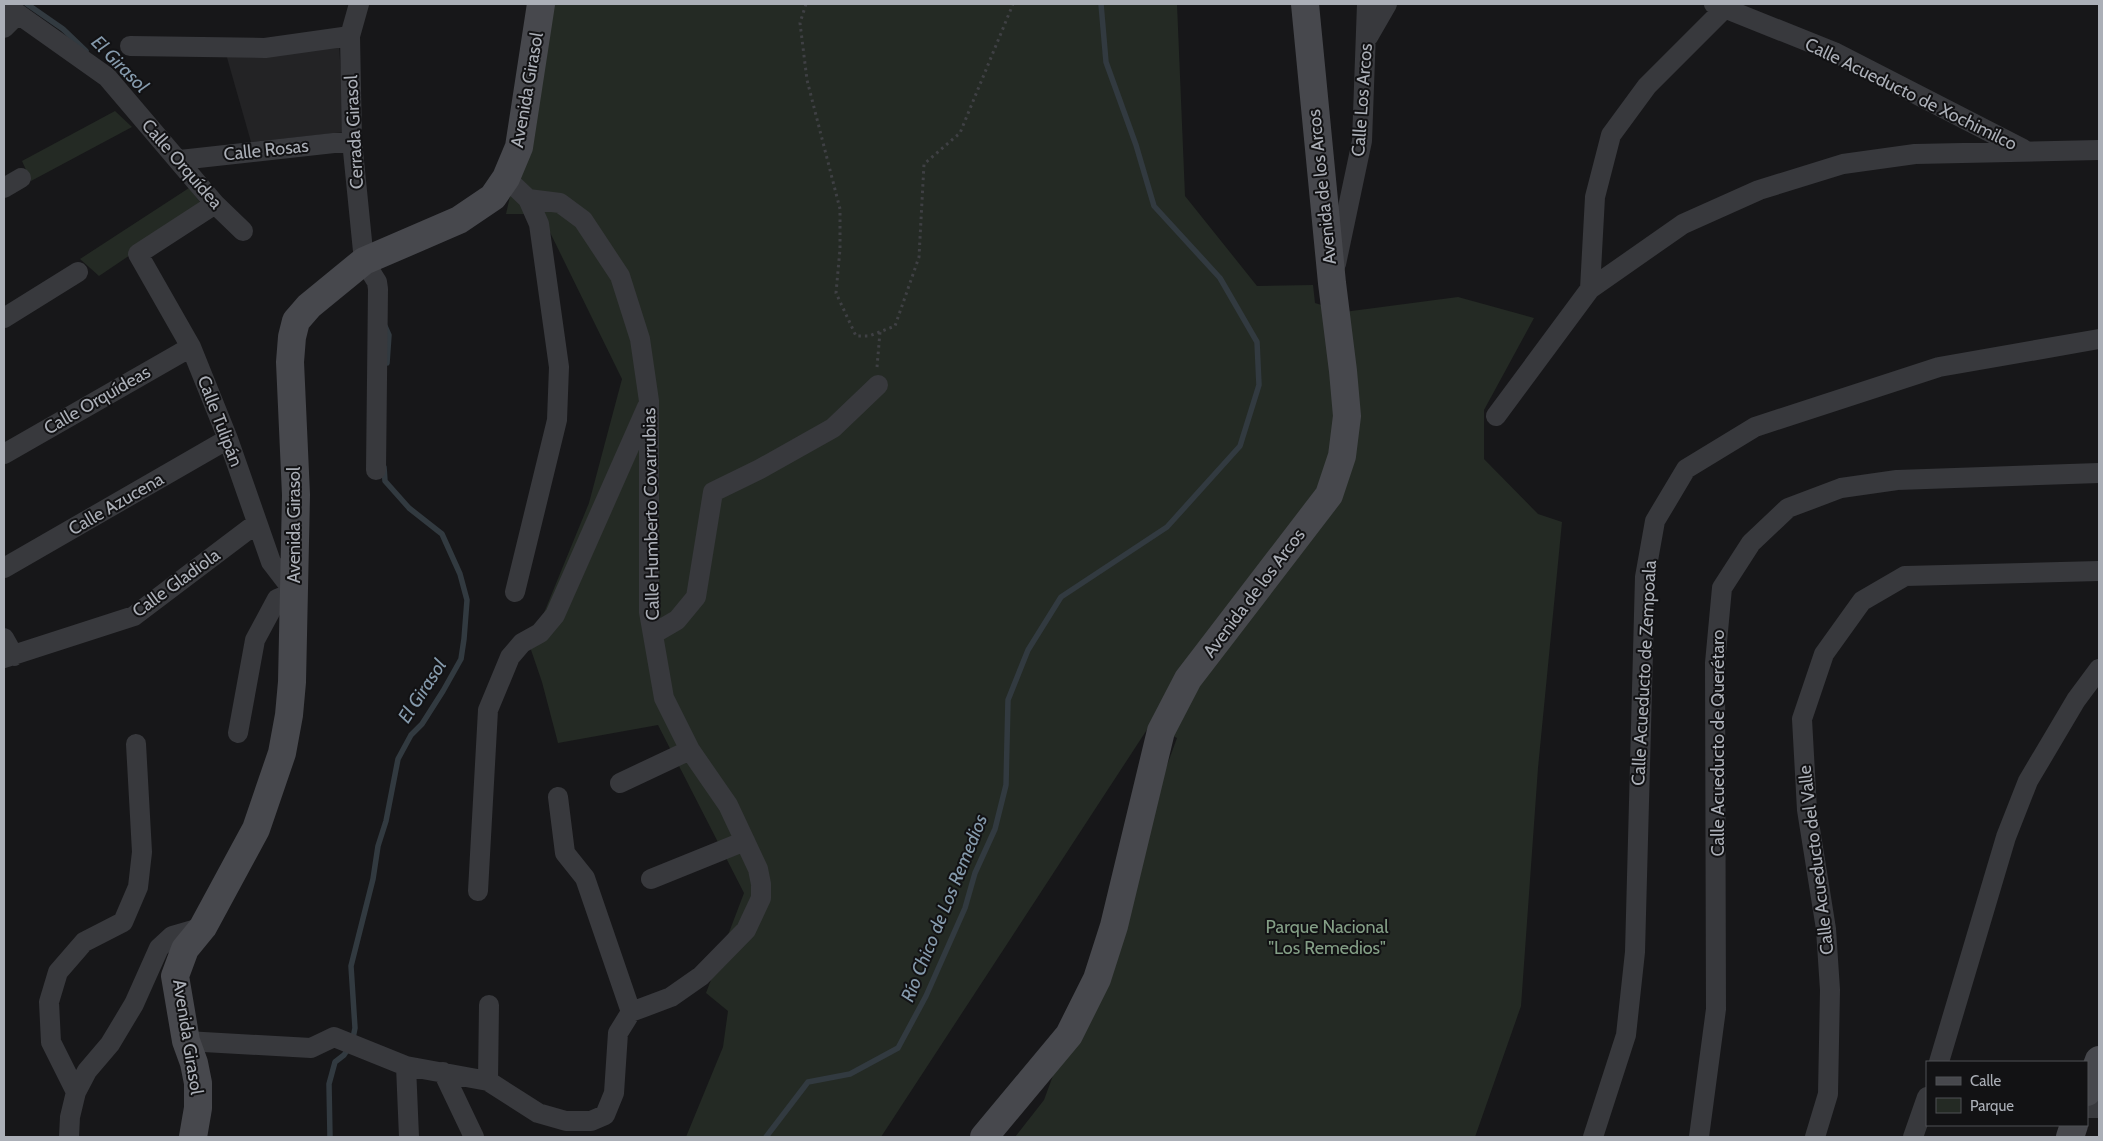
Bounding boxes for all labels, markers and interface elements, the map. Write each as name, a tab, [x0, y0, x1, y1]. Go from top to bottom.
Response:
street label: Avenida Girasol	[506, 30, 548, 149]
water label: El Girasol	[87, 31, 154, 98]
street label: Calle Acueducto de Xochimilco	[1801, 33, 2021, 155]
street label: Calle Los Arcos	[1347, 43, 1377, 157]
street label: Cerrada Girasol	[340, 74, 368, 190]
street label: Avenida de los Arcos	[1303, 108, 1341, 266]
street label: Calle Orquídea	[137, 115, 227, 214]
street label: Calle Rosas	[222, 135, 310, 165]
street label: Calle Orquídeas	[40, 361, 154, 439]
street label: Calle Tulipán	[193, 372, 247, 470]
street label: Calle Humberto Covarrubias	[638, 408, 664, 620]
street label: Avenida Girasol	[283, 466, 305, 583]
street label: Calle Azucena	[64, 468, 168, 540]
street label: Avenida de los Arcos	[1198, 524, 1310, 662]
street label: Calle Gladiola	[128, 544, 224, 622]
street label: Calle Acueducto de Zempoala	[1627, 559, 1661, 786]
street label: Calle Acueducto de Querétaro	[1707, 629, 1729, 857]
water label: El Girasol	[393, 654, 451, 727]
street label: Calle Acueducto del Valle	[1793, 764, 1839, 956]
water label: Río Chico de Los Remedios	[896, 811, 992, 1005]
park label: Parque Nacional "Los Remedios"	[1266, 916, 1389, 959]
street label: Avenida Girasol	[168, 978, 208, 1097]
legend	[1926, 1061, 2088, 1126]
text: Calle	[1970, 1072, 2001, 1090]
text: Parque	[1970, 1097, 2014, 1115]

